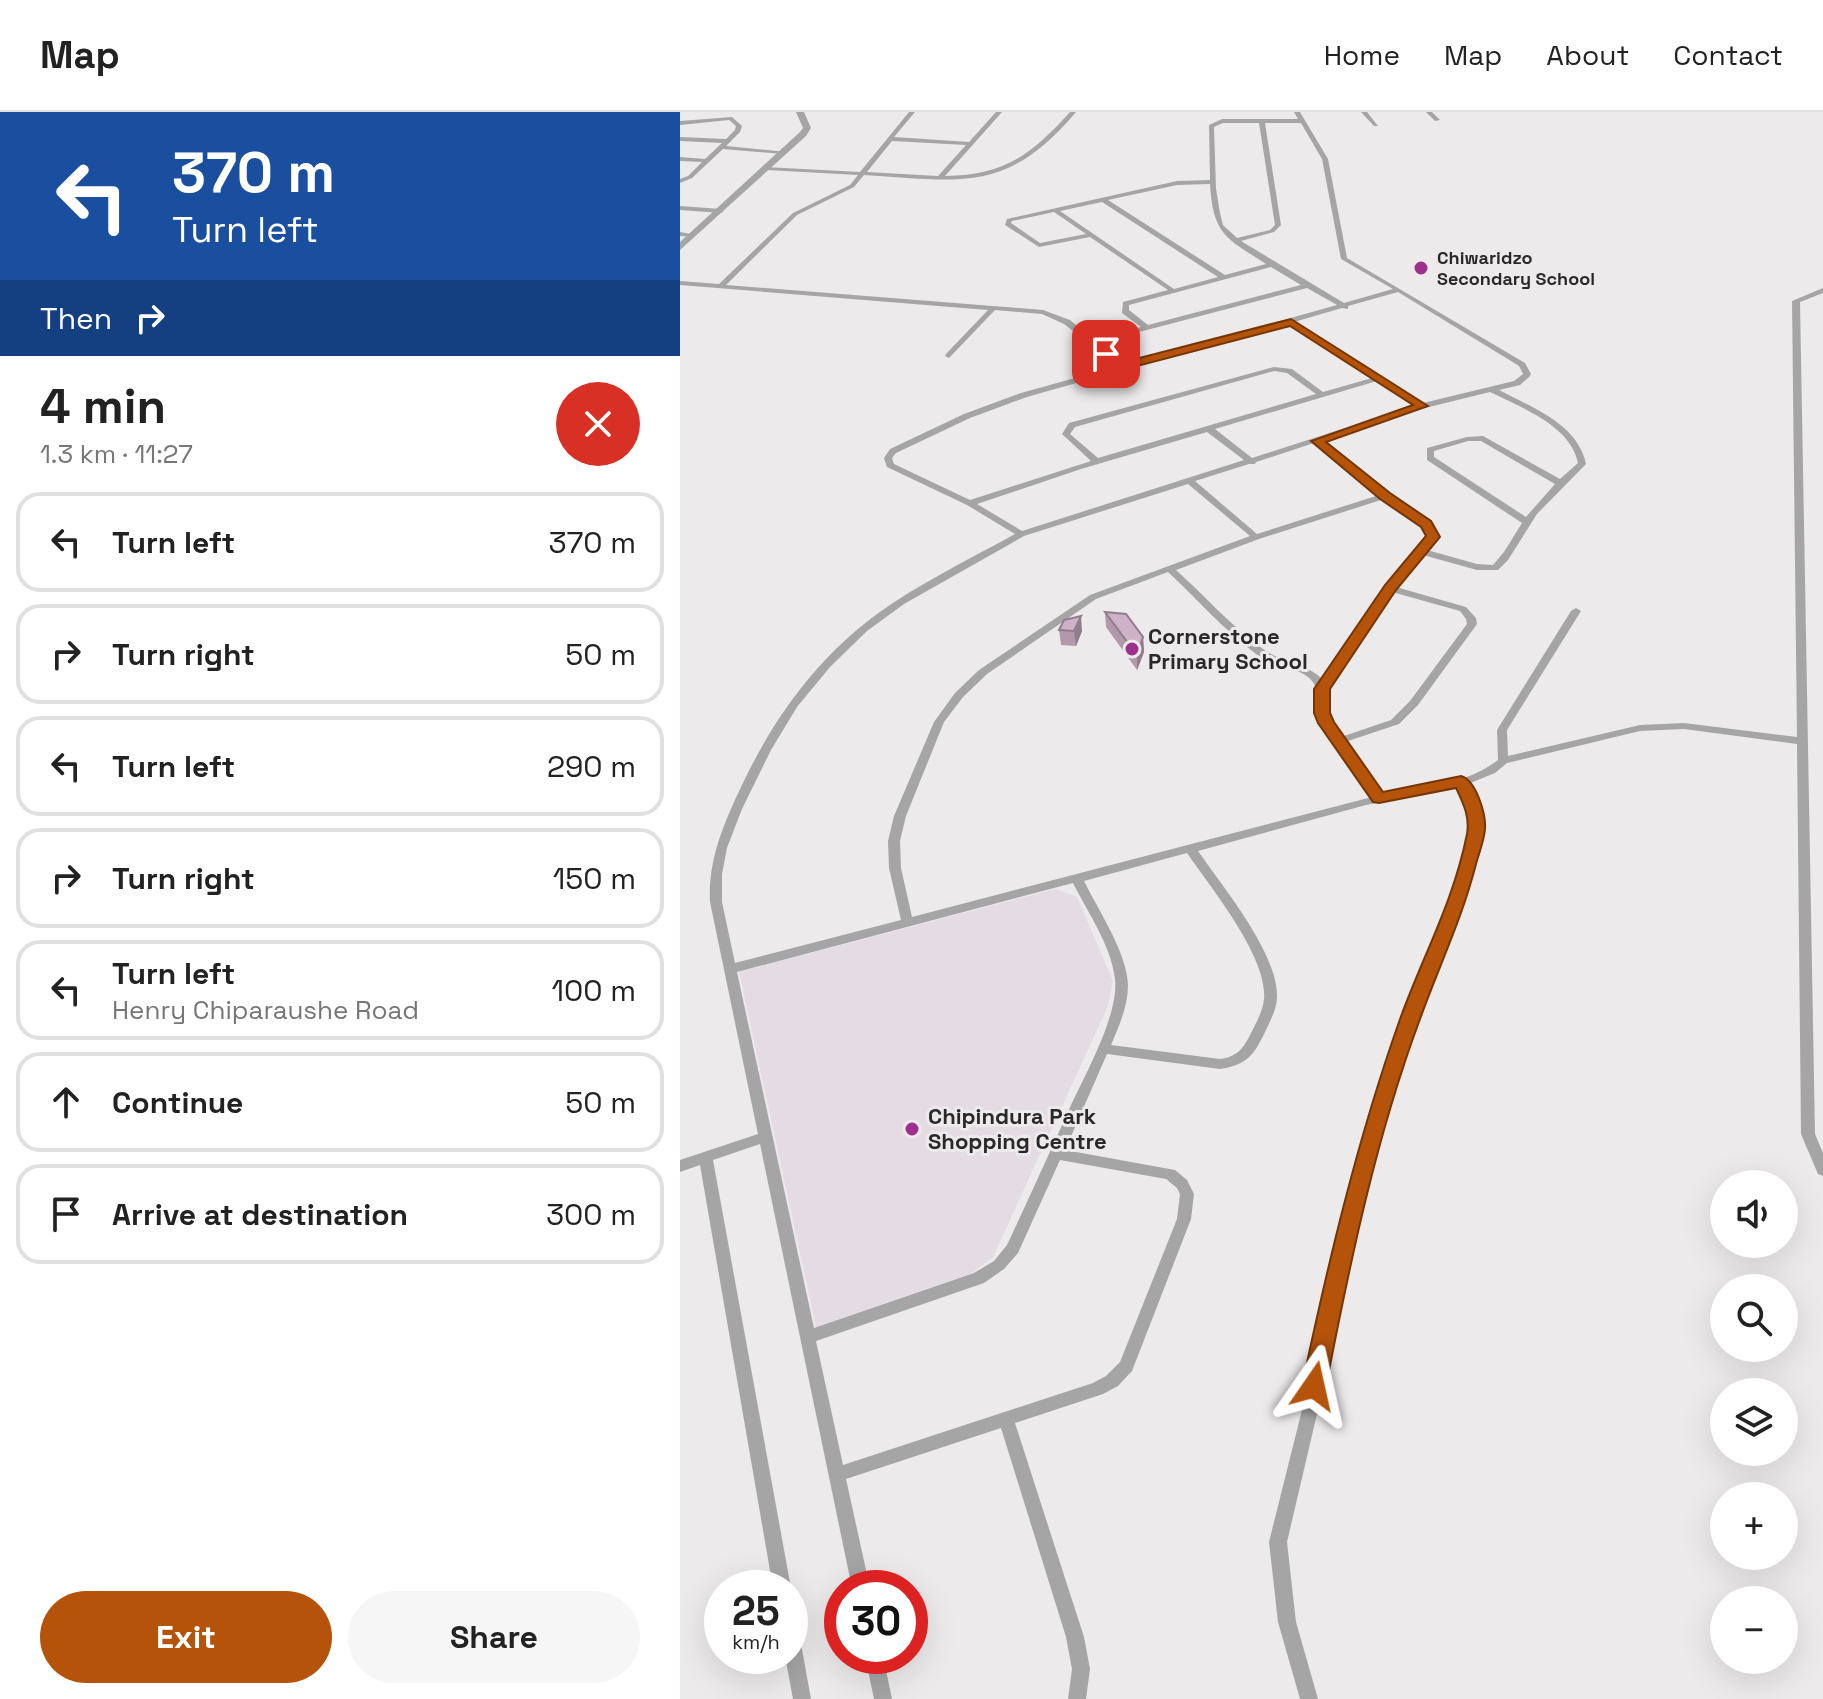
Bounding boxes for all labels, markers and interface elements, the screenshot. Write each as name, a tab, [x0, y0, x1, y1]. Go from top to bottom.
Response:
text: Map	[40, 31, 120, 79]
text: Home	[1324, 37, 1400, 73]
text: Map	[1444, 37, 1502, 73]
text: About	[1546, 37, 1629, 73]
text: Contact	[1673, 37, 1783, 73]
text: 370 m	[172, 137, 335, 208]
icon: left	[40, 144, 144, 248]
text: Turn left	[172, 207, 319, 253]
place label: Chiwaridzo Secondary School	[1437, 246, 1595, 290]
marker: Chiwaridzo Secondary School	[1412, 259, 1430, 277]
icon: right	[128, 296, 172, 340]
text: Then	[40, 299, 112, 338]
pin	[1072, 320, 1140, 388]
icon: arrive	[1084, 332, 1128, 376]
text: 4 min	[40, 376, 166, 437]
button: close	[556, 382, 640, 466]
text: 1.3 km · 11:27	[40, 437, 193, 471]
icon: left	[44, 520, 88, 564]
text: Turn left	[112, 523, 235, 562]
text: 370 m	[548, 523, 636, 562]
place label: Cornerstone Primary School	[1148, 622, 1308, 675]
icon: right	[44, 632, 88, 676]
text: Turn right	[112, 635, 255, 674]
text: 50 m	[565, 635, 636, 674]
marker: Cornerstone Primary School	[1123, 640, 1141, 658]
icon: left	[44, 744, 88, 788]
text: Turn left	[112, 747, 235, 786]
text: 290 m	[547, 747, 636, 786]
icon: right	[44, 856, 88, 900]
text: Turn right	[112, 859, 255, 898]
text: 150 m	[553, 859, 636, 898]
text: Turn left	[112, 954, 235, 993]
icon: left	[44, 968, 88, 1012]
text: 100 m	[551, 971, 636, 1010]
text: Henry Chiparaushe Road	[112, 993, 419, 1027]
icon: ahead	[44, 1080, 88, 1124]
text: Continue	[112, 1083, 243, 1122]
text: 50 m	[565, 1083, 636, 1122]
place label: Chipindura Park Shopping Centre	[928, 1102, 1107, 1155]
marker: Chipindura Park Shopping Centre	[903, 1120, 921, 1138]
map controls	[1710, 1170, 1798, 1674]
button: sound	[1710, 1170, 1798, 1258]
icon: arrive	[44, 1192, 88, 1236]
text: Arrive at destination	[112, 1195, 408, 1234]
text: 300 m	[546, 1195, 636, 1234]
button: search	[1710, 1274, 1798, 1362]
position arrow	[1272, 1344, 1356, 1428]
button: layers	[1710, 1378, 1798, 1466]
button: +	[1710, 1482, 1798, 1570]
speed limit sign: 30	[824, 1570, 928, 1674]
text: 25	[732, 1586, 780, 1637]
button: −	[1710, 1586, 1798, 1674]
button: Exit	[40, 1591, 332, 1683]
button: Share	[348, 1591, 640, 1683]
text: km/h	[732, 1629, 780, 1655]

